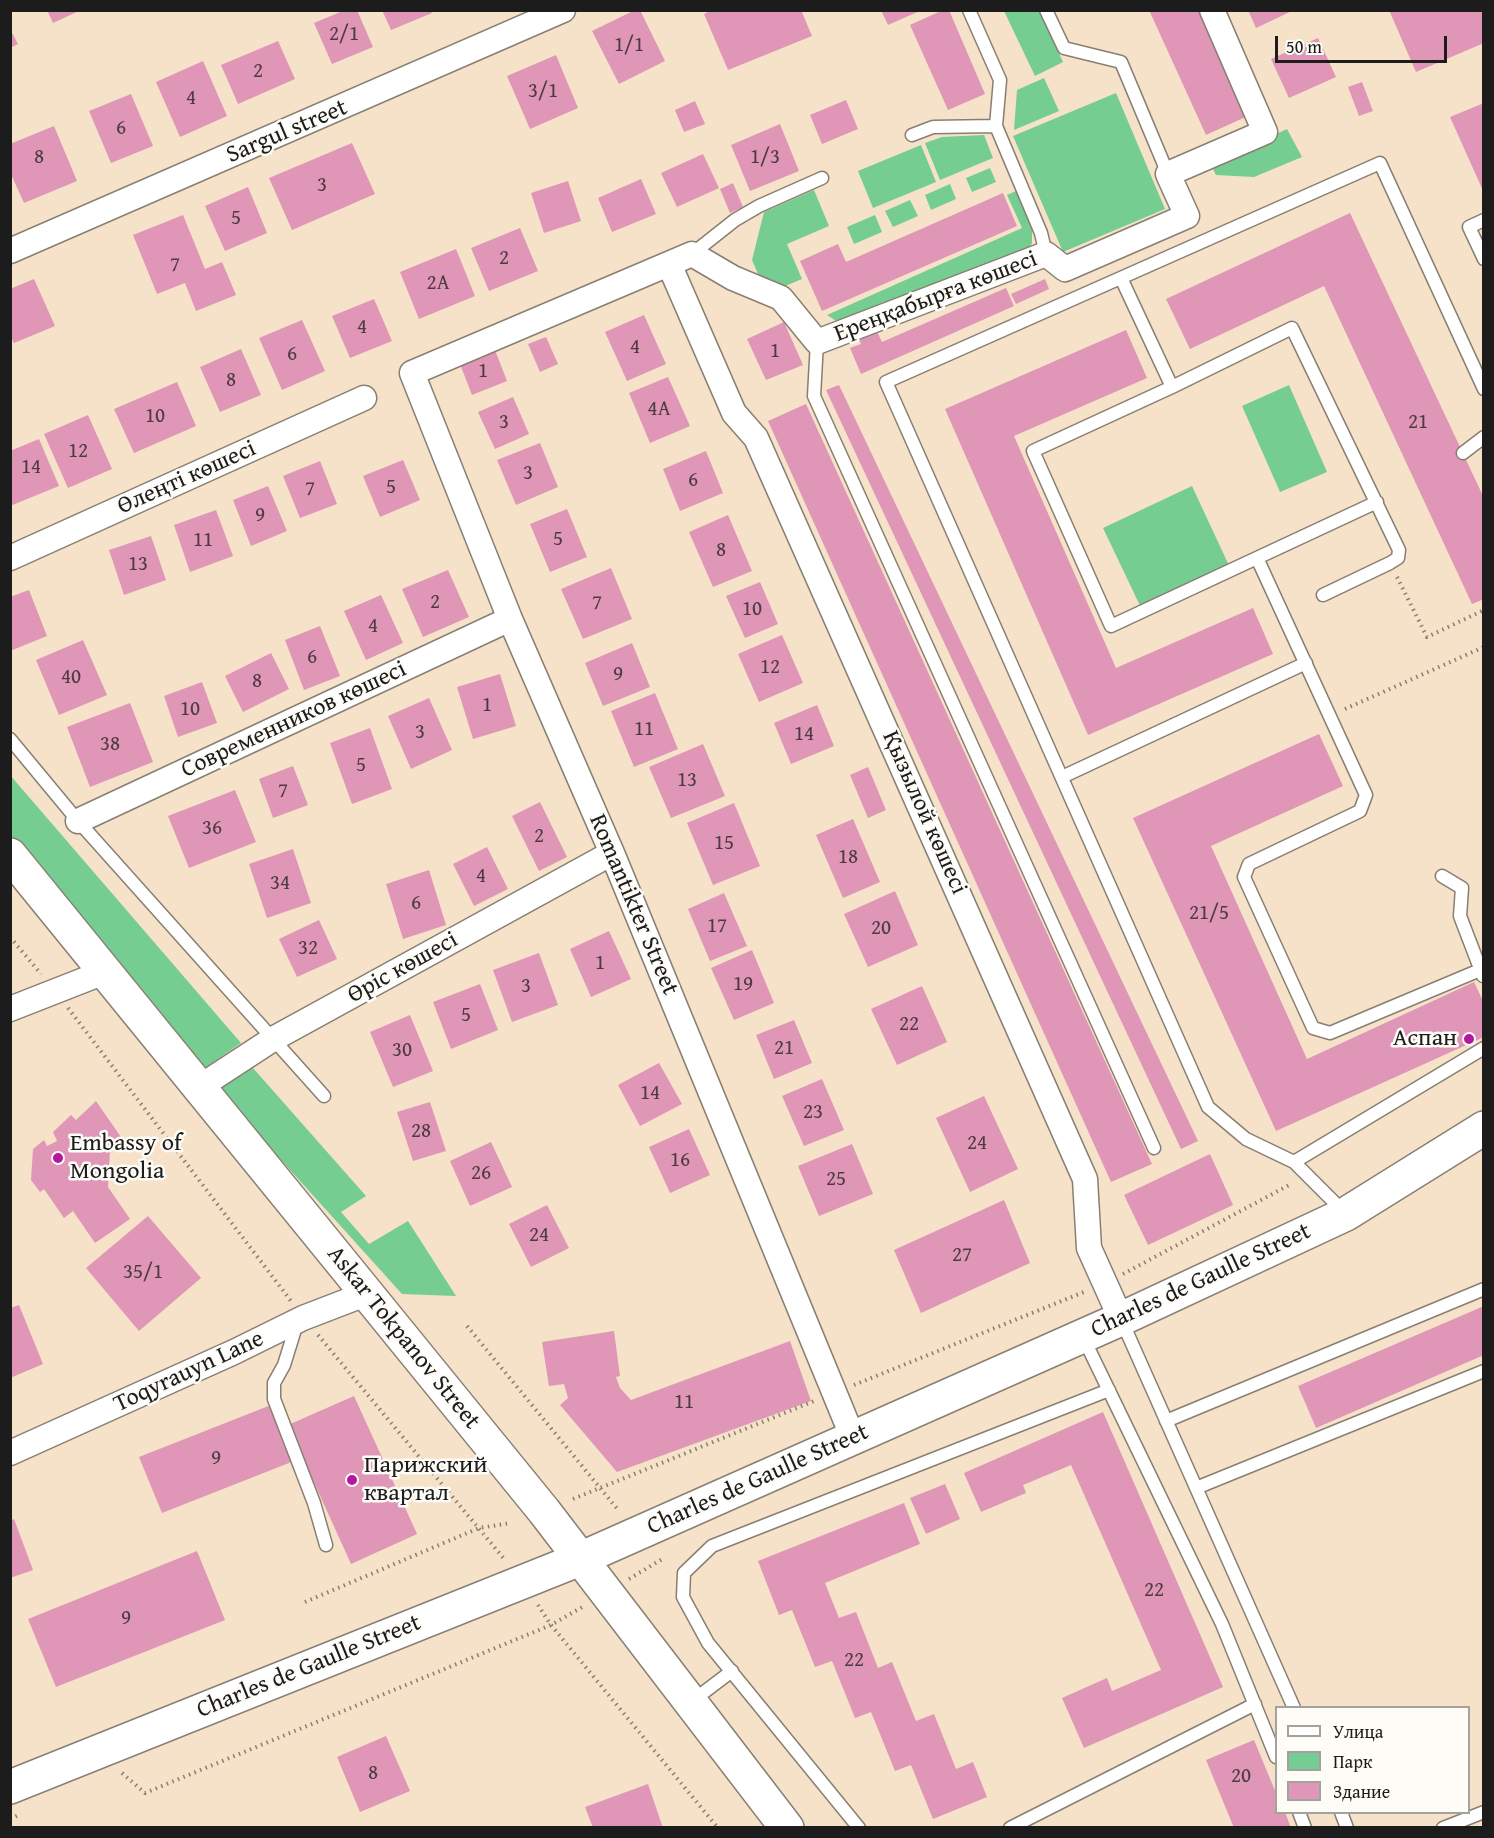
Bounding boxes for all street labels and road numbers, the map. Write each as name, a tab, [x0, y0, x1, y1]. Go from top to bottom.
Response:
street label: Sargul street	[222, 94, 352, 170]
street label: Ереңқабырға көшесі	[830, 245, 1042, 349]
street label: Өлеңті көшесі	[113, 435, 261, 521]
street label: Современников көшесі	[177, 655, 411, 785]
street label: Қызылой көшесі	[875, 727, 973, 899]
street label: Romantikter Street	[582, 810, 684, 1000]
street label: Өріс көшесі	[343, 926, 463, 1010]
street label: Charles de Gaulle Street	[1087, 1217, 1315, 1345]
street label: Askar Tokpanov Street	[320, 1241, 486, 1435]
street label: Toqyrauyn Lane	[110, 1325, 268, 1419]
street label: Charles de Gaulle Street	[643, 1418, 873, 1542]
street label: Charles de Gaulle Street	[193, 1609, 425, 1725]

